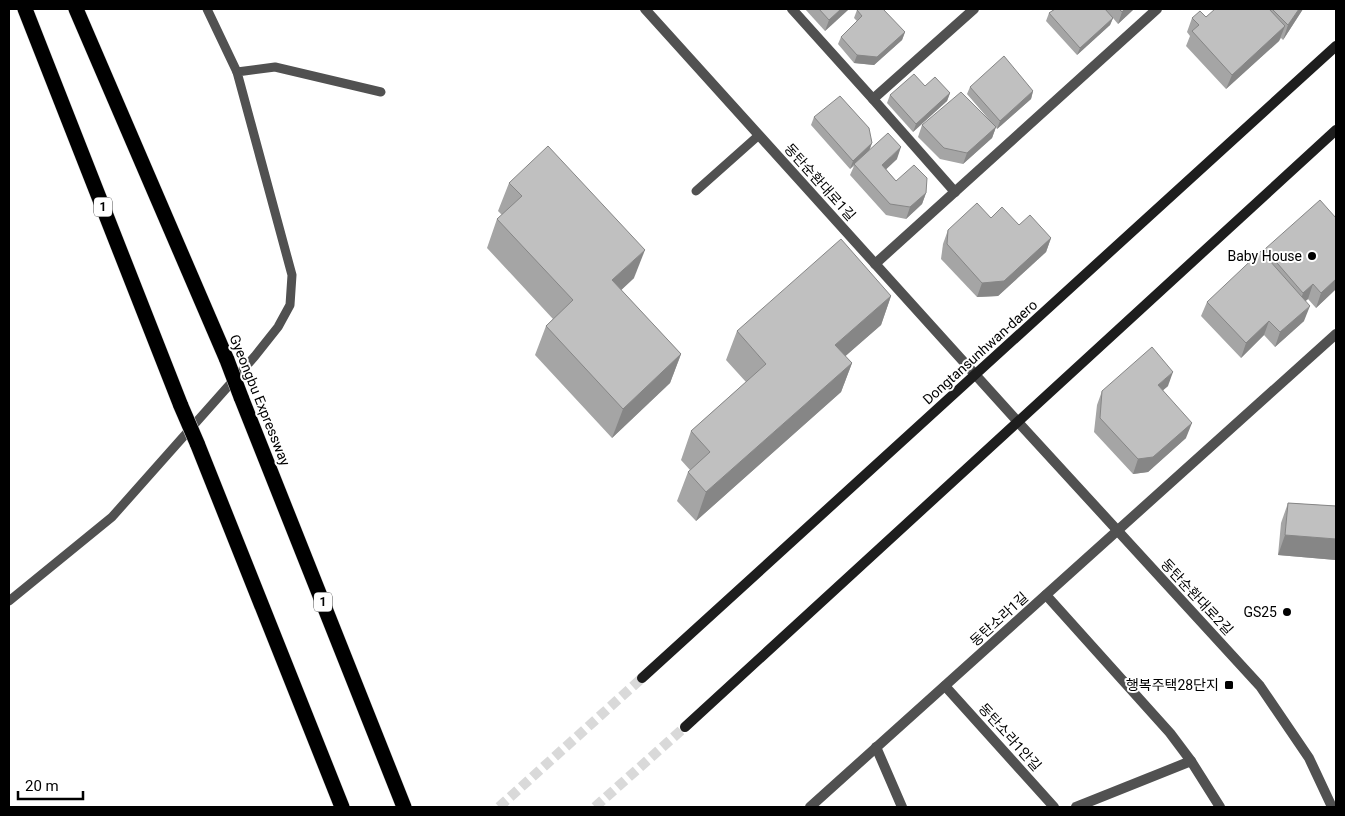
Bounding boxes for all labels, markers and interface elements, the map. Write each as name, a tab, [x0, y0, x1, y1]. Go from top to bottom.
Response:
street label: 동탄순환대로1길	[781, 140, 859, 224]
road number: 1	[94, 198, 112, 216]
place label: Baby House	[1227, 248, 1302, 264]
marker: Baby House	[1306, 250, 1318, 262]
street label: Dongtansunhwan-daero	[920, 296, 1040, 408]
street label: Gyeongbu Expressway	[226, 332, 294, 468]
street label: 동탄순환대로2길	[1158, 556, 1236, 638]
street label: 동탄소라1길	[967, 589, 1031, 649]
road number: 1	[314, 592, 332, 612]
place label: GS25	[1243, 604, 1277, 620]
marker: GS25	[1281, 606, 1293, 618]
place label: 행복주택28단지	[1126, 677, 1219, 693]
marker: 행복주택28단지	[1223, 679, 1235, 691]
street label: 동탄소라1안길	[976, 700, 1044, 774]
scale bar	[18, 768, 82, 800]
text: 20 m	[25, 777, 59, 795]

